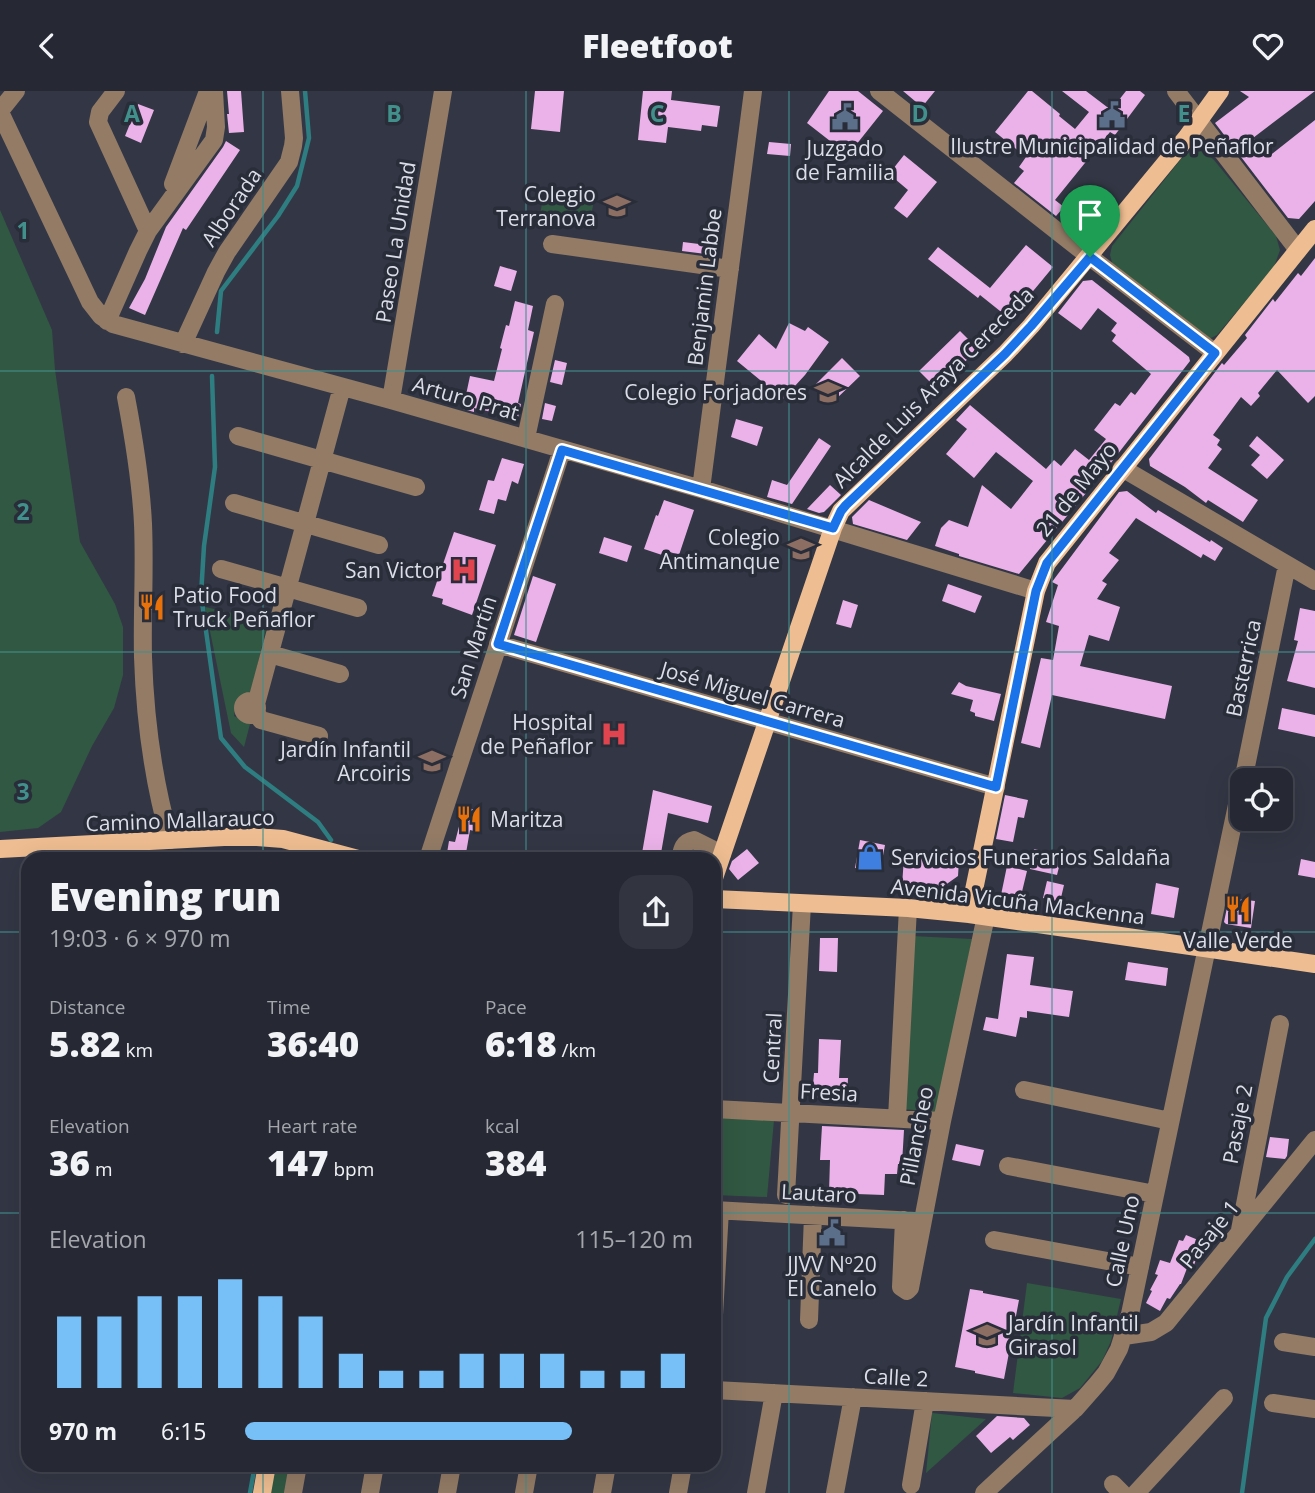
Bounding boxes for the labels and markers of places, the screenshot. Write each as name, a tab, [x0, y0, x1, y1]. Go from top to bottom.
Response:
public building icon: Ilustre Municipalidad de Peñaflor	[1097, 100, 1127, 130]
public building icon: Juzgado de Familia	[830, 102, 860, 132]
place label: Ilustre Municipalidad de Peñaflor	[950, 132, 1274, 160]
place label: Juzgado de Familia	[795, 134, 895, 186]
place label: Colegio Terranova	[496, 180, 596, 232]
pin	[1060, 185, 1120, 257]
school or university icon: Colegio Terranova	[602, 191, 632, 221]
school or university icon: Colegio Forjadores	[813, 377, 843, 407]
place label: Colegio Forjadores	[624, 378, 807, 406]
place label: Colegio Antimanque	[660, 523, 780, 575]
school or university icon: Colegio Antimanque	[786, 534, 816, 564]
hospital icon: San Victor	[449, 555, 479, 585]
place label: San Victor	[345, 556, 443, 584]
place label: Patio Food Truck Peñaflor	[173, 581, 316, 633]
restaurant icon: Patio Food Truck Peñaflor	[137, 592, 167, 622]
place label: Hospital de Peñaflor	[480, 708, 593, 760]
hospital icon: Hospital de Peñaflor	[599, 719, 629, 749]
place label: Jardín Infantil Arcoiris	[278, 735, 411, 787]
school or university icon: Jardín Infantil Arcoiris	[417, 746, 447, 776]
restaurant icon: Maritza	[454, 804, 484, 834]
place label: Maritza	[490, 805, 563, 833]
shop icon: Servicios Funerarios Saldaña	[855, 842, 885, 872]
place label: Servicios Funerarios Saldaña	[891, 843, 1170, 871]
restaurant icon: Valle Verde	[1223, 894, 1253, 924]
place label: Valle Verde	[1183, 926, 1293, 954]
public building icon: JJVV Nº20 El Canelo	[817, 1218, 847, 1248]
place label: JJVV Nº20 El Canelo	[785, 1250, 877, 1302]
place label: Jardín Infantil Girasol	[1006, 1309, 1139, 1361]
school or university icon: Jardín Infantil Girasol	[972, 1320, 1002, 1350]

